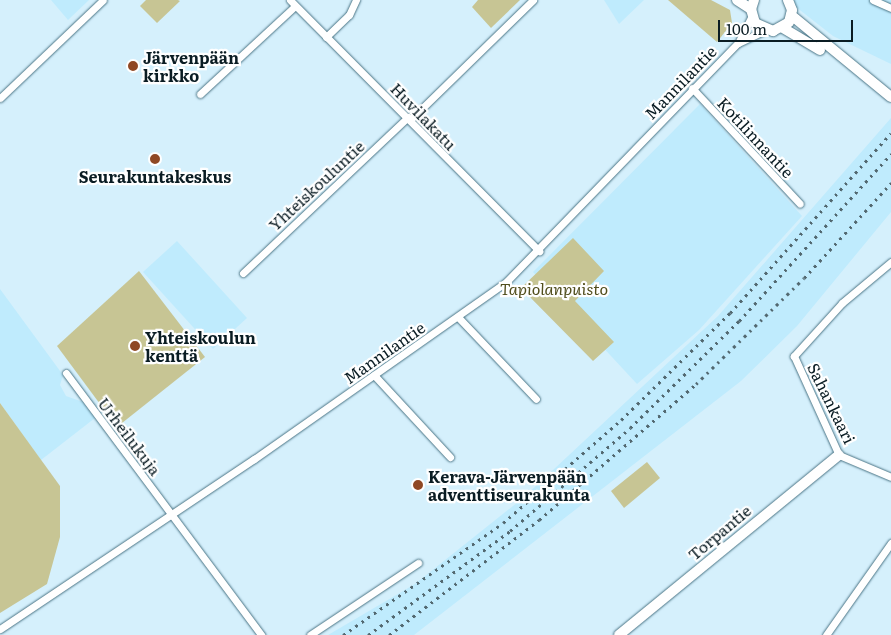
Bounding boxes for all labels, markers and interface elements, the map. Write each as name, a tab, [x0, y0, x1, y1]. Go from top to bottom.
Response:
scale bar	[721, 10, 856, 42]
text: 100 m	[726, 17, 767, 40]
street label: Mannilantie	[640, 41, 720, 123]
place label: Järvenpään kirkko	[143, 47, 239, 85]
marker: Järvenpään kirkko	[127, 60, 139, 72]
street label: Huvilakatu	[387, 78, 461, 154]
street label: Kotilinnantie	[714, 93, 798, 181]
street label: Yhteiskouluntie	[264, 136, 368, 234]
marker: Seurakuntakeskus	[149, 153, 161, 165]
place label: Seurakuntakeskus	[79, 166, 231, 186]
park label: Tapiolanpuisto	[500, 278, 608, 298]
street label: Mannilantie	[340, 317, 428, 387]
place label: Yhteiskoulun kenttä	[145, 327, 256, 365]
marker: Yhteiskoulun kenttä	[129, 340, 141, 352]
street label: Sahankaari	[804, 360, 860, 446]
street label: Urheilukuja	[95, 393, 165, 479]
place label: Kerava-Järvenpään adventtiseurakunta	[428, 466, 590, 504]
marker: Kerava-Järvenpään adventtiseurakunta	[412, 479, 424, 491]
street label: Torpantie	[684, 500, 754, 564]

